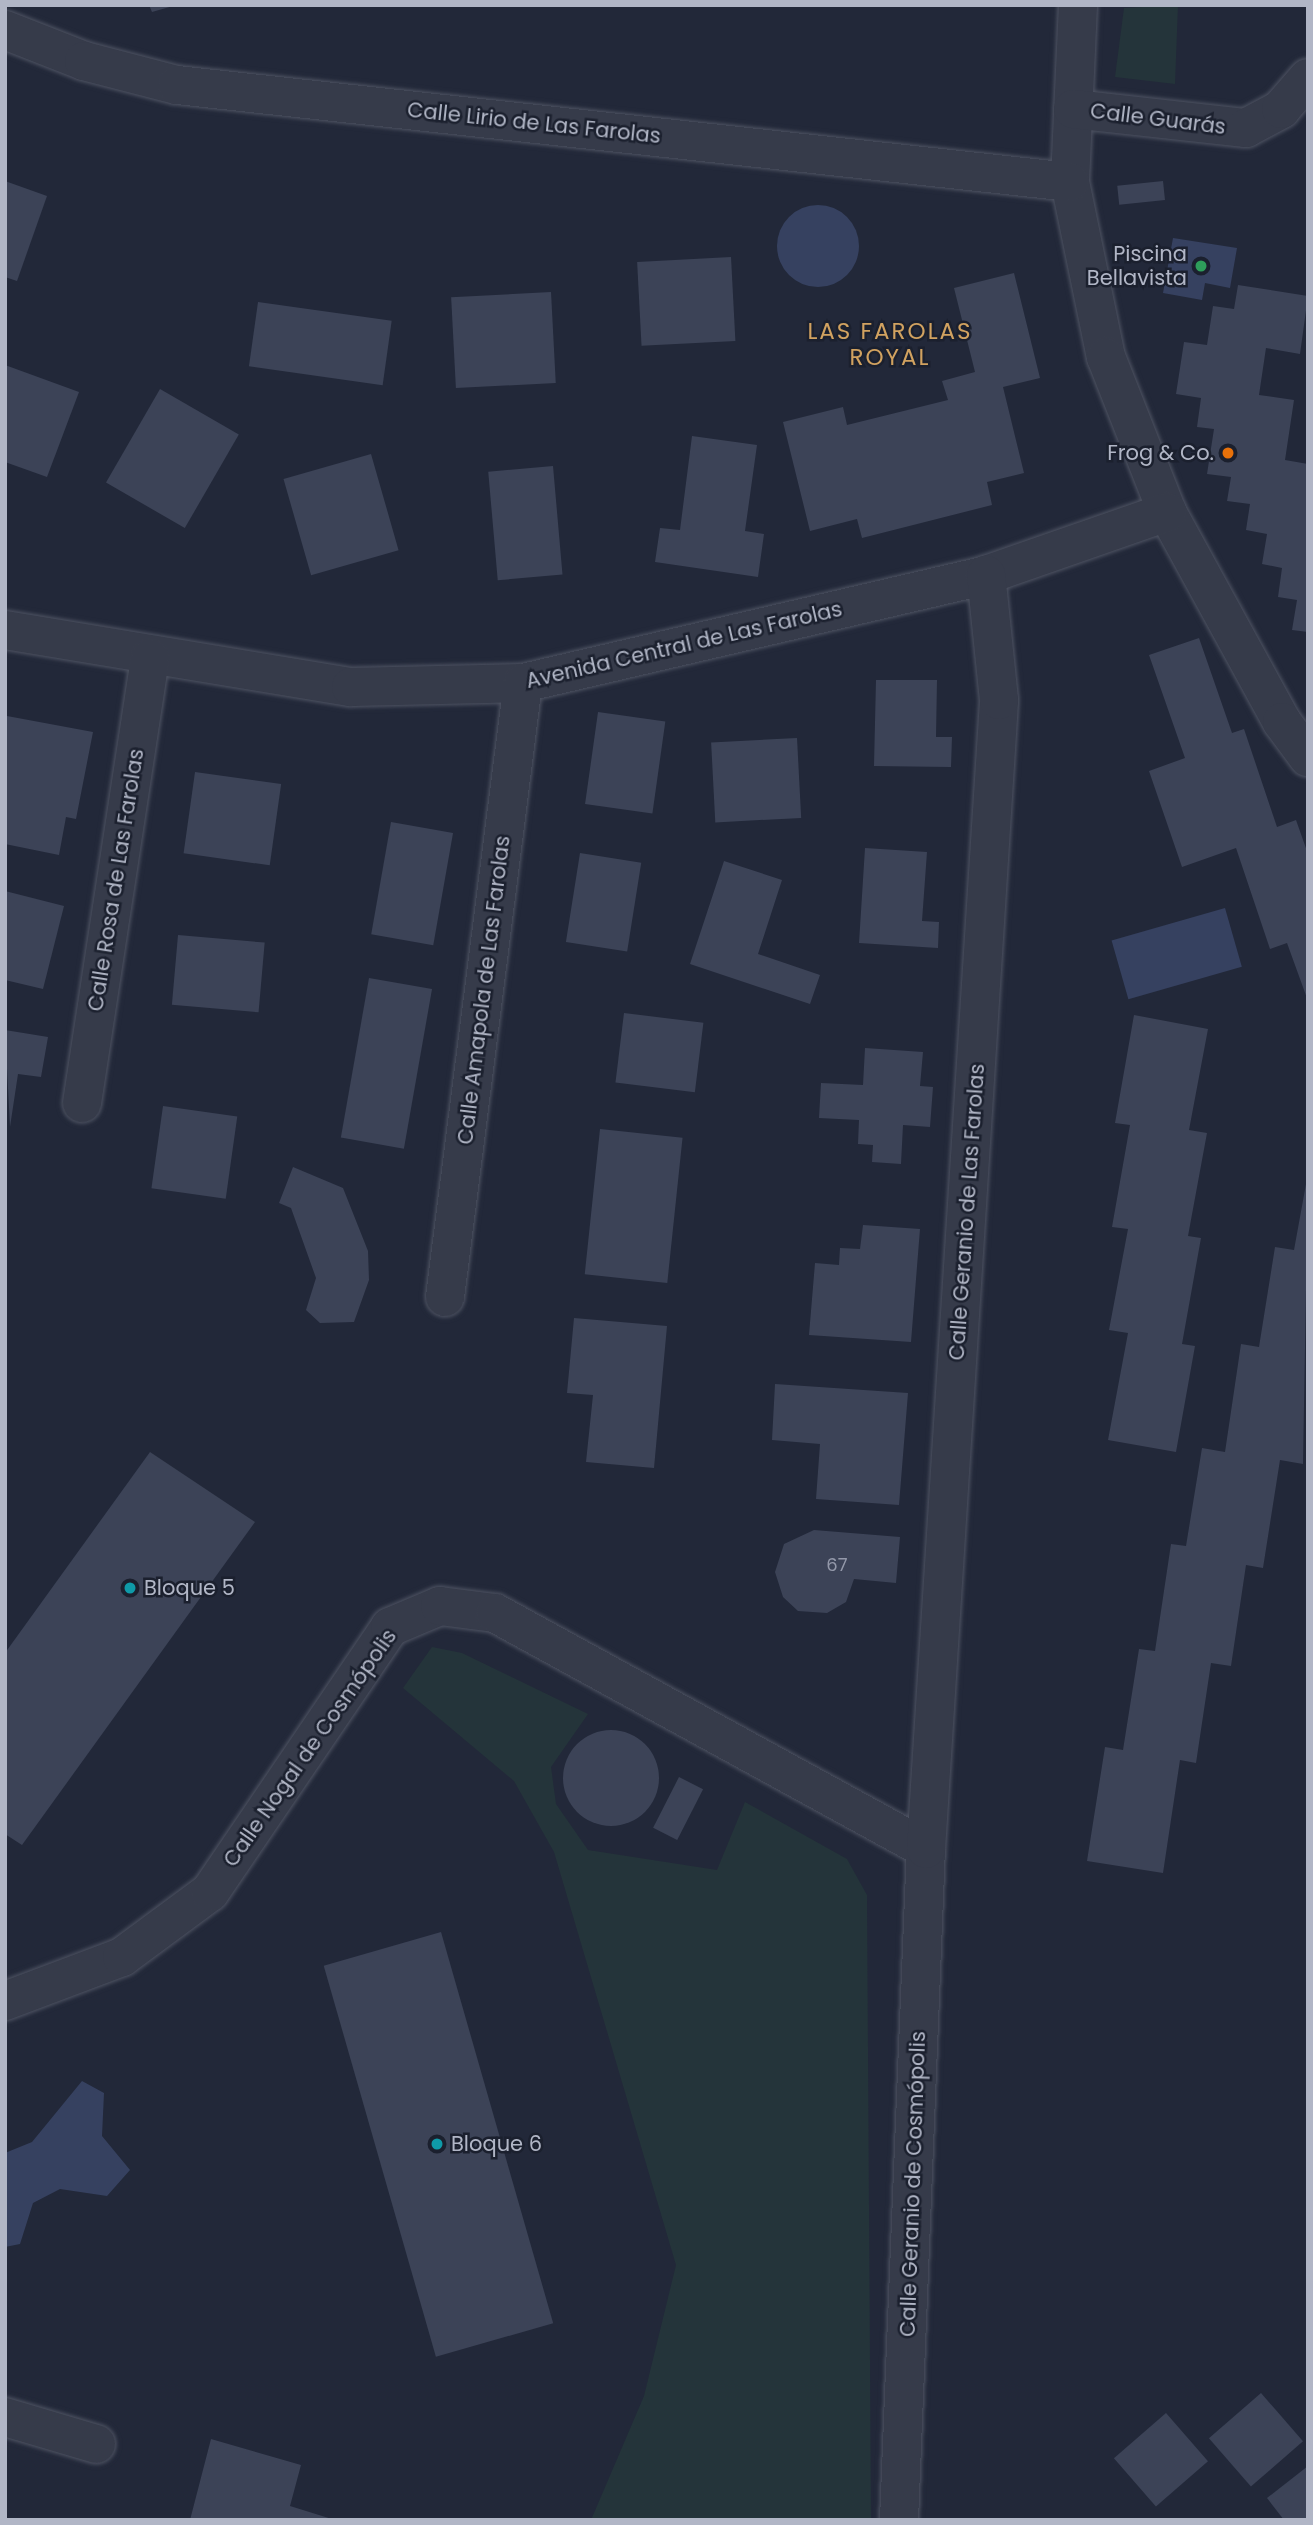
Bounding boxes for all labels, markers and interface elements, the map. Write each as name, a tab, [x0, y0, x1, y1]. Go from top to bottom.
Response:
street label: Calle Lirio de Las Farolas	[406, 97, 662, 149]
street label: Calle Guarás	[1089, 98, 1227, 140]
place label: Piscina Bellavista	[1087, 241, 1187, 291]
marker: Piscina Bellavista	[1193, 258, 1209, 274]
district label: LAS FAROLAS ROYAL	[809, 317, 971, 371]
place label: Frog & Co.	[1107, 440, 1214, 466]
marker: Frog & Co.	[1220, 445, 1236, 461]
street label: Avenida Central de Las Farolas	[523, 596, 845, 694]
street label: Calle Rosa de Las Farolas	[83, 747, 149, 1013]
street label: Calle Amapola de Las Farolas	[453, 834, 515, 1146]
street label: Calle Geranio de Las Farolas	[944, 1063, 990, 1361]
house number: 67	[826, 1554, 848, 1576]
place label: Bloque 5	[144, 1575, 235, 1601]
marker: Bloque 5	[122, 1580, 138, 1596]
street label: Calle Nogal de Cosmópolis	[218, 1624, 402, 1872]
street label: Calle Geranio de Cosmópolis	[895, 2031, 931, 2337]
place label: Bloque 6	[451, 2131, 542, 2157]
marker: Bloque 6	[429, 2136, 445, 2152]

